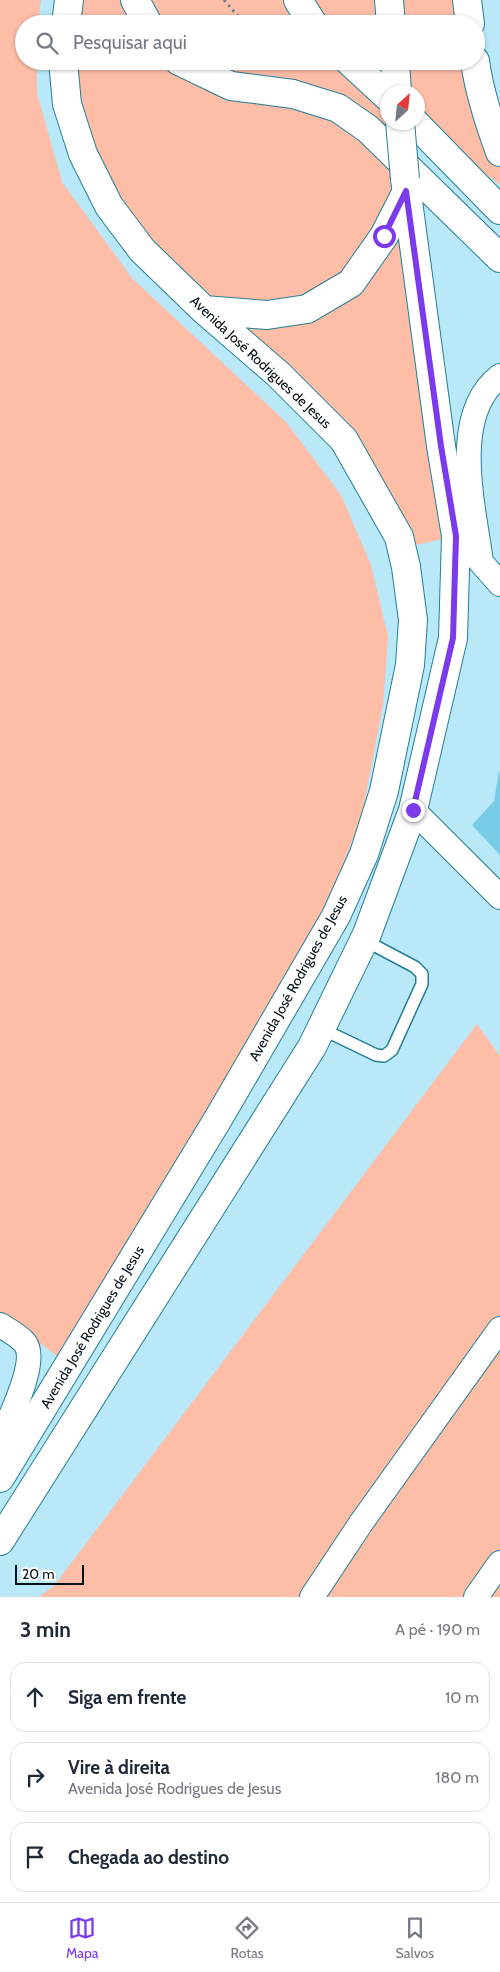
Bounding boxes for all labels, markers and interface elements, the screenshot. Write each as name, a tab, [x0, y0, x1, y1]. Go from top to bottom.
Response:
search box	[15, 15, 485, 70]
icon: search	[33, 29, 61, 57]
text: Pesquisar aqui	[73, 31, 187, 54]
north arrow	[380, 85, 425, 130]
route start	[373, 225, 396, 248]
street label: Avenida José Rodrigues de Jesus	[187, 292, 336, 432]
route end	[402, 799, 425, 822]
street label: Avenida José Rodrigues de Jesus	[245, 892, 351, 1064]
street label: Avenida José Rodrigues de Jesus	[36, 1242, 148, 1412]
scale bar	[15, 1562, 84, 1585]
text: 20 m	[22, 1565, 55, 1583]
text: 3 min	[20, 1617, 71, 1642]
text: A pé · 190 m	[395, 1620, 480, 1639]
icon: ahead	[21, 1683, 49, 1711]
text: Siga em frente	[68, 1686, 186, 1709]
text: 10 m	[445, 1688, 479, 1707]
text: Vire à direita	[68, 1756, 170, 1779]
icon: right	[21, 1763, 49, 1791]
text: 180 m	[435, 1768, 479, 1787]
text: Avenida José Rodrigues de Jesus	[68, 1779, 281, 1798]
icon: arrive	[21, 1843, 49, 1871]
text: Chegada ao destino	[68, 1846, 229, 1869]
tab: Mapa	[66, 1914, 99, 1962]
tab: Rotas	[231, 1914, 264, 1962]
tab: Salvos	[396, 1914, 434, 1962]

